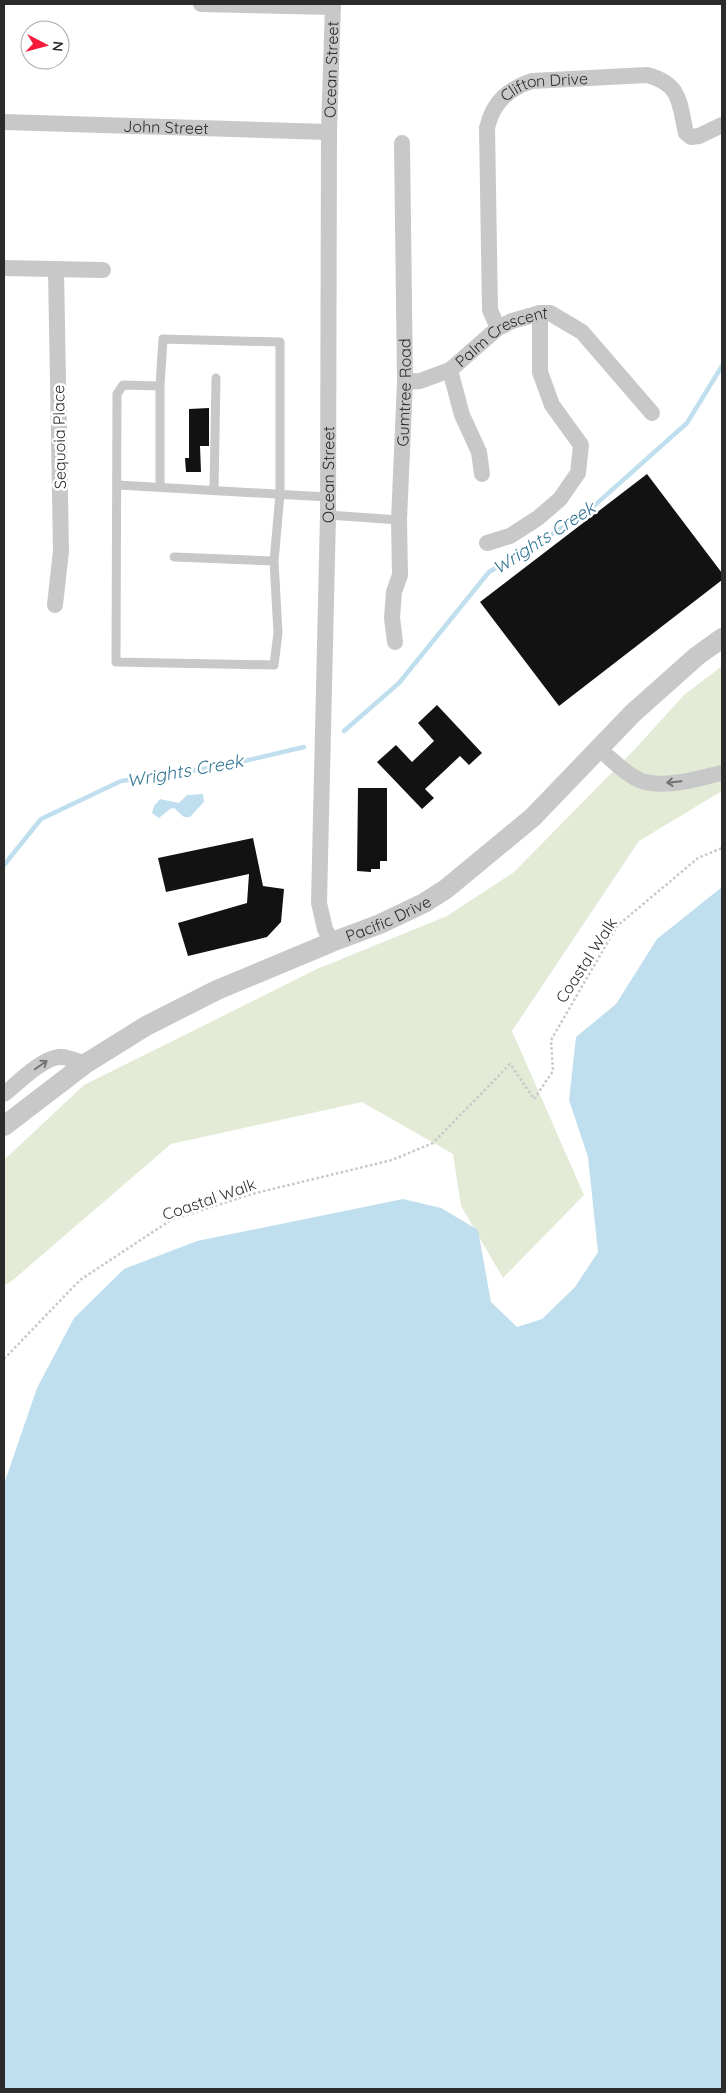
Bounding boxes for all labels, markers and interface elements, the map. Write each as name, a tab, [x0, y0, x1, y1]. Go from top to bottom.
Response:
north arrow	[20, 20, 70, 70]
street label: Ocean Street	[319, 21, 342, 118]
text: N	[48, 40, 67, 52]
street label: Clifton Drive	[496, 68, 588, 106]
street label: John Street	[123, 116, 209, 138]
street label: Palm Crescent	[451, 303, 548, 371]
street label: Gumtree Road	[392, 338, 415, 447]
street label: Sequoia Place	[48, 385, 70, 489]
street label: Ocean Street	[318, 426, 338, 523]
water label: Wrights Creek	[488, 495, 600, 579]
water label: Wrights Creek	[125, 749, 246, 792]
one-way arrow	[667, 777, 683, 787]
street label: Pacific Drive	[343, 891, 435, 946]
street label: Coastal Walk	[551, 914, 621, 1006]
one-way arrow	[34, 1060, 48, 1070]
street label: Coastal Walk	[160, 1174, 258, 1224]

